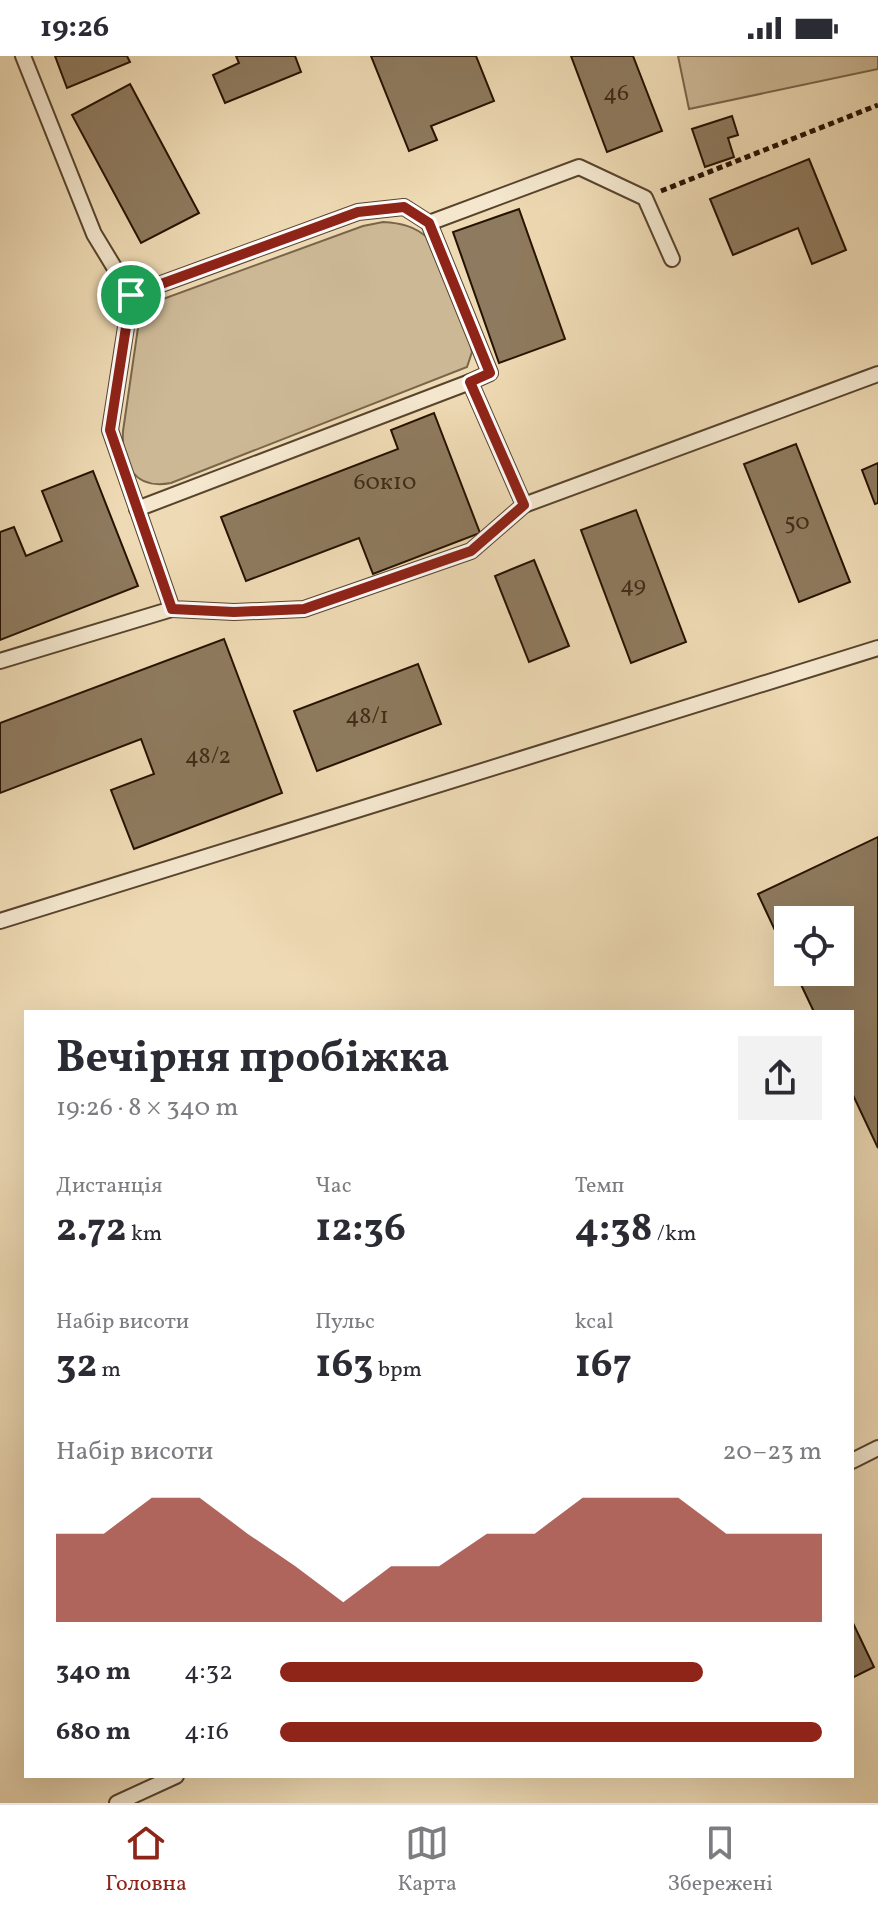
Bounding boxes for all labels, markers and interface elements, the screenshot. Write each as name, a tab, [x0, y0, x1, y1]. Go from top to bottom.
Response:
text: 19:26	[40, 7, 109, 49]
house number: 46	[603, 77, 629, 111]
pin	[97, 261, 165, 329]
icon: arrive	[109, 273, 153, 317]
house number: 60к10	[353, 466, 417, 500]
house number: 50	[784, 506, 810, 540]
house number: 49	[620, 569, 646, 603]
house number: 48/1	[345, 700, 389, 734]
house number: 48/2	[185, 740, 231, 774]
map controls	[774, 906, 854, 986]
button: locate	[774, 906, 854, 986]
text: Вечірня пробіжка	[56, 1029, 450, 1090]
button: share	[738, 1036, 822, 1120]
text: 19:26 · 8 × 340 m	[56, 1090, 238, 1126]
text: Дистанція	[56, 1171, 162, 1202]
text: Час	[315, 1171, 352, 1202]
text: Темп	[575, 1171, 624, 1202]
text: 2.72	[56, 1202, 126, 1258]
text: 12:36	[315, 1202, 406, 1258]
text: 4:38	[575, 1202, 652, 1258]
text: km	[126, 1219, 162, 1250]
text: /km	[652, 1219, 696, 1250]
text: Набір висоти	[56, 1307, 189, 1338]
text: Пульс	[315, 1307, 375, 1338]
text: kcal	[575, 1307, 614, 1338]
text: 32	[56, 1338, 97, 1394]
text: 163	[315, 1338, 374, 1394]
text: 167	[575, 1338, 632, 1394]
text: m	[97, 1355, 121, 1386]
text: bpm	[374, 1355, 422, 1386]
text: Набір висоти	[56, 1434, 213, 1470]
text: 20–23 m	[722, 1434, 822, 1470]
text: 340 m	[56, 1654, 131, 1690]
text: 4:32	[184, 1654, 233, 1690]
text: 680 m	[56, 1714, 131, 1750]
text: 4:16	[184, 1714, 229, 1750]
tab: Головна	[105, 1821, 187, 1900]
tab: Карта	[397, 1821, 457, 1900]
tab: Збережені	[668, 1821, 773, 1900]

